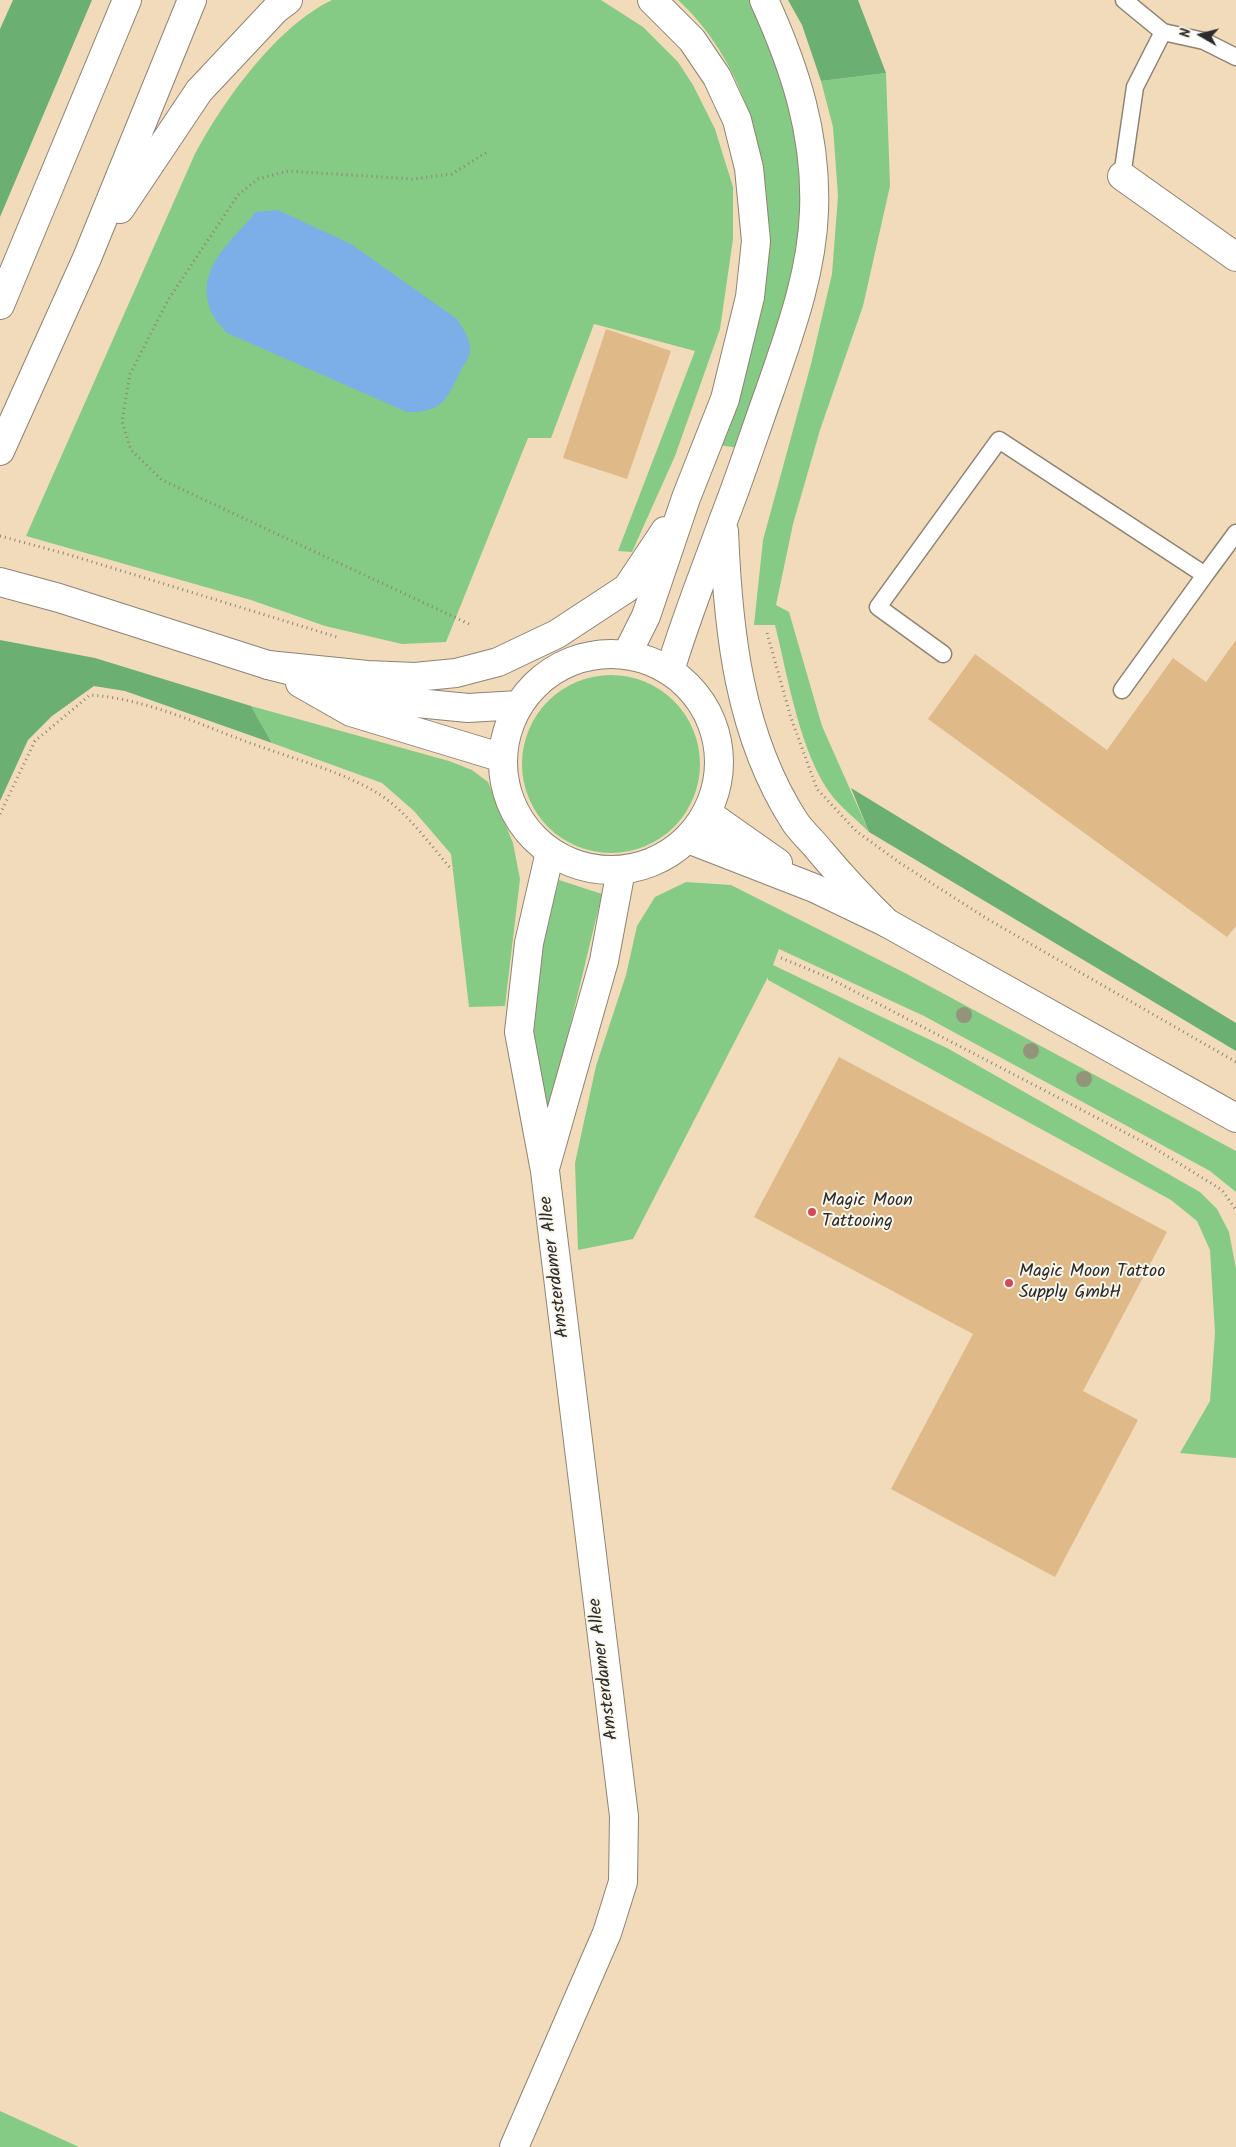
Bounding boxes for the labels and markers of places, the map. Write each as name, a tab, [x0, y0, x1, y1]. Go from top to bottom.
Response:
place label: Magic Moon Tattooing	[822, 1191, 913, 1234]
marker: Magic Moon Tattooing	[806, 1206, 818, 1218]
place label: Magic Moon Tattoo Supply GmbH	[1019, 1262, 1165, 1304]
marker: Magic Moon Tattoo Supply GmbH	[1003, 1277, 1015, 1289]

